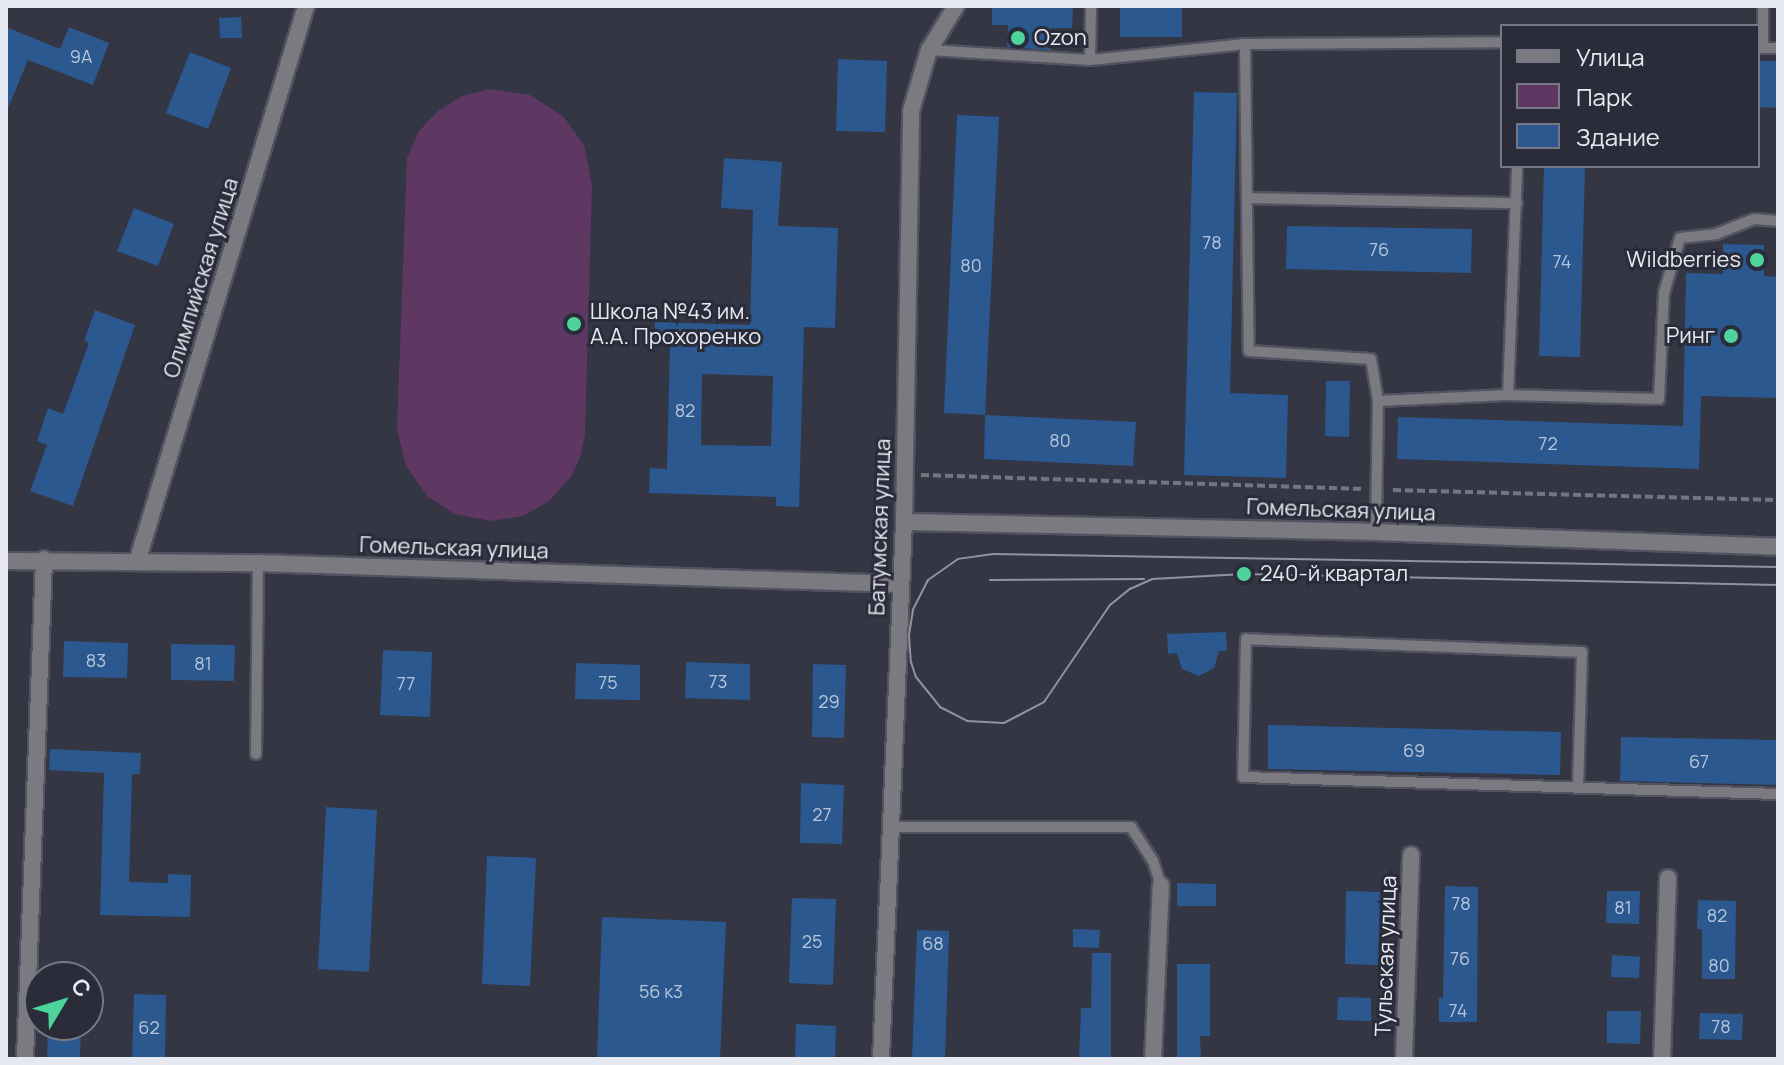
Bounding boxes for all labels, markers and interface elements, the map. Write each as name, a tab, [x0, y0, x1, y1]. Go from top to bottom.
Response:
legend	[1500, 24, 1760, 168]
place label: Ozon	[1034, 25, 1087, 51]
marker: Ozon	[1009, 29, 1027, 47]
text: Улица	[1576, 40, 1645, 73]
house number: 9А	[70, 45, 92, 67]
text: Парк	[1576, 80, 1632, 113]
text: Здание	[1576, 120, 1660, 153]
street label: Олимпийская улица	[158, 175, 244, 381]
house number: 78	[1202, 231, 1222, 253]
house number: 76	[1369, 238, 1389, 260]
place label: Wildberries	[1626, 247, 1741, 273]
house number: 74	[1553, 250, 1571, 272]
marker: Wildberries	[1748, 251, 1766, 269]
house number: 80	[960, 254, 982, 276]
place label: Школа №43 им. А.А. Прохоренко	[590, 298, 761, 350]
marker: Школа №43 им. А.А. Прохоренко	[565, 315, 583, 333]
place label: Ринг	[1666, 323, 1715, 349]
marker: Ринг	[1722, 327, 1740, 345]
house number: 82	[675, 399, 695, 421]
house number: 80	[1049, 429, 1071, 451]
house number: 72	[1538, 432, 1558, 454]
street label: Батумская улица	[864, 438, 896, 616]
street label: Гомельская улица	[1246, 494, 1436, 526]
street label: Гомельская улица	[359, 532, 549, 564]
place label: 240-й квартал	[1260, 561, 1408, 587]
marker: 240-й квартал	[1235, 565, 1253, 583]
house number: 83	[86, 649, 106, 671]
house number: 81	[194, 652, 212, 674]
house number: 73	[709, 670, 727, 692]
house number: 75	[598, 671, 618, 693]
house number: 77	[397, 672, 415, 694]
house number: 29	[818, 690, 840, 712]
house number: 69	[1403, 739, 1425, 761]
house number: 67	[1689, 750, 1709, 772]
house number: 27	[812, 803, 832, 825]
street label: Тульская улица	[1370, 875, 1402, 1037]
house number: 78	[1451, 892, 1471, 914]
house number: 81	[1614, 896, 1632, 918]
house number: 82	[1707, 904, 1727, 926]
house number: 25	[802, 930, 822, 952]
house number: 68	[922, 932, 944, 954]
house number: 76	[1450, 947, 1470, 969]
house number: 80	[1708, 954, 1730, 976]
north arrow	[24, 961, 104, 1041]
text: С	[65, 972, 98, 1003]
house number: 56 к3	[639, 980, 683, 1002]
house number: 74	[1449, 999, 1467, 1021]
house number: 78	[1711, 1015, 1731, 1037]
house number: 62	[138, 1016, 160, 1038]

